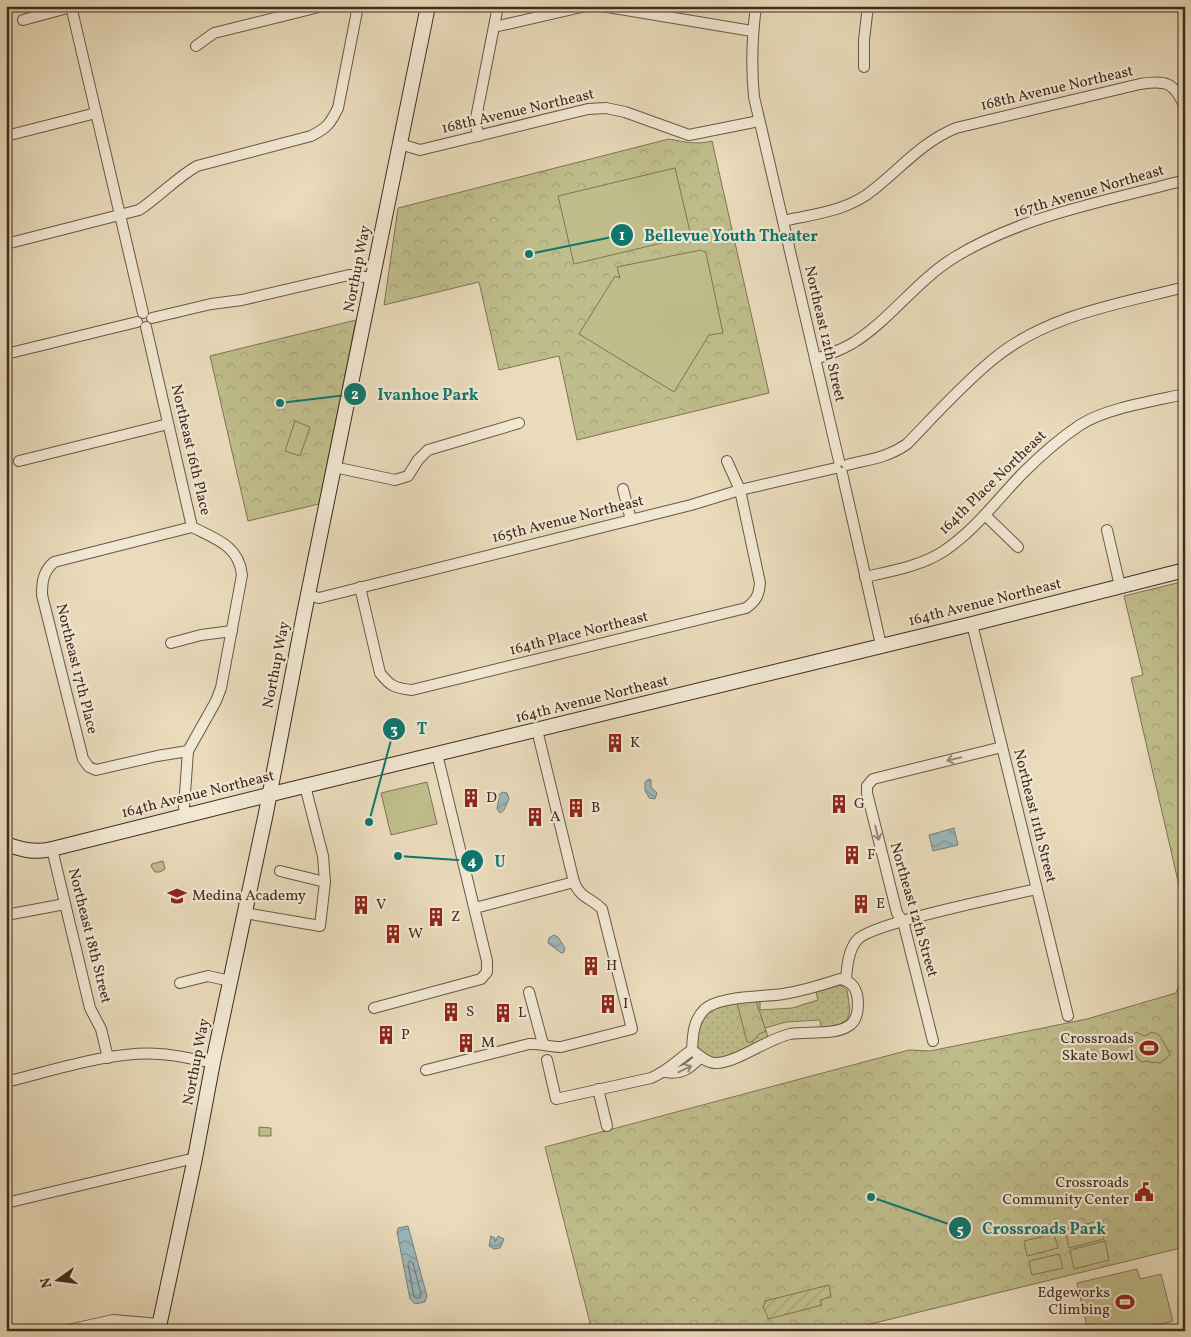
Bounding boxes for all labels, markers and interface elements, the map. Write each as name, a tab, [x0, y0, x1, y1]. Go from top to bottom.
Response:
street label: 168th Avenue Northeast	[979, 61, 1135, 117]
street label: 168th Avenue Northeast	[440, 84, 596, 140]
street label: 167th Avenue Northeast	[1011, 160, 1167, 224]
callout: Bellevue Youth Theater	[609, 220, 828, 251]
street label: Northup Way	[339, 224, 377, 314]
text: 1	[619, 226, 625, 247]
text: Bellevue Youth Theater	[644, 226, 818, 248]
street label: Northeast 12th Street	[798, 264, 850, 404]
callout: Ivanhoe Park	[343, 379, 489, 410]
street label: Northeast 16th Place	[165, 382, 215, 518]
text: 2	[351, 385, 359, 406]
text: Ivanhoe Park	[377, 385, 479, 407]
street label: 164th Place Northeast	[934, 426, 1052, 540]
street label: 165th Avenue Northeast	[490, 491, 646, 549]
street label: 164th Avenue Northeast	[906, 574, 1064, 632]
street label: Northeast 17th Place	[50, 602, 102, 736]
street label: 164th Place Northeast	[507, 607, 651, 661]
street label: Northup Way	[258, 620, 296, 710]
street label: 164th Avenue Northeast	[513, 671, 671, 729]
callout: T	[382, 713, 437, 744]
text: T	[417, 719, 428, 741]
text: 3	[390, 720, 398, 741]
building icon: K	[604, 732, 626, 754]
place label: K	[630, 733, 640, 754]
street label: Northeast 11th Street	[1007, 747, 1061, 885]
one-way arrow	[947, 755, 963, 764]
street label: 164th Avenue Northeast	[119, 766, 277, 824]
building icon: D	[460, 787, 482, 809]
place label: D	[486, 788, 497, 809]
building icon: G	[828, 793, 850, 815]
place label: G	[854, 794, 865, 815]
building icon: B	[565, 797, 587, 819]
place label: B	[591, 798, 600, 819]
building icon: A	[524, 806, 546, 828]
place label: A	[550, 807, 561, 828]
one-way arrow	[873, 825, 882, 841]
street label: Northeast 12th Street	[884, 840, 942, 980]
building icon: F	[841, 844, 863, 866]
place label: F	[867, 845, 875, 866]
callout: U	[459, 846, 515, 877]
text: 4	[467, 852, 477, 873]
text: U	[495, 852, 506, 874]
street label: Northeast 18th Street	[62, 866, 116, 1006]
school or university icon: Medina Academy	[166, 885, 188, 907]
place label: Medina Academy	[192, 886, 306, 907]
building icon: E	[850, 893, 872, 915]
building icon: V	[350, 894, 372, 916]
place label: E	[876, 894, 885, 915]
place label: V	[376, 895, 386, 916]
building icon: Z	[425, 906, 447, 928]
place label: Z	[451, 907, 460, 928]
building icon: W	[382, 923, 404, 945]
place label: W	[408, 924, 423, 945]
building icon: H	[580, 955, 602, 977]
place label: H	[606, 956, 617, 977]
building icon: I	[597, 993, 619, 1015]
place label: I	[623, 994, 628, 1015]
building icon: S	[440, 1001, 462, 1023]
place label: S	[466, 1002, 474, 1023]
building icon: L	[492, 1002, 514, 1024]
place label: L	[518, 1003, 527, 1024]
street label: Northup Way	[178, 1017, 216, 1107]
building icon: P	[375, 1024, 397, 1046]
place label: P	[401, 1025, 410, 1046]
place label: Crossroads Skate Bowl	[1060, 1029, 1134, 1067]
building icon: M	[455, 1032, 477, 1054]
place label: M	[481, 1033, 495, 1054]
sports icon: Crossroads Skate Bowl	[1138, 1037, 1160, 1059]
one-way arrow	[677, 1064, 692, 1073]
place label: Crossroads Community Center	[1002, 1173, 1129, 1211]
public building icon: Crossroads Community Center	[1133, 1181, 1155, 1203]
callout: Crossroads Park	[947, 1213, 1116, 1244]
text: Crossroads Park	[982, 1219, 1106, 1241]
text: 5	[956, 1220, 964, 1241]
north arrow	[32, 1254, 82, 1304]
text: N	[36, 1276, 57, 1290]
place label: Edgeworks Climbing	[1038, 1283, 1110, 1321]
sports icon: Edgeworks Climbing	[1114, 1291, 1136, 1313]

